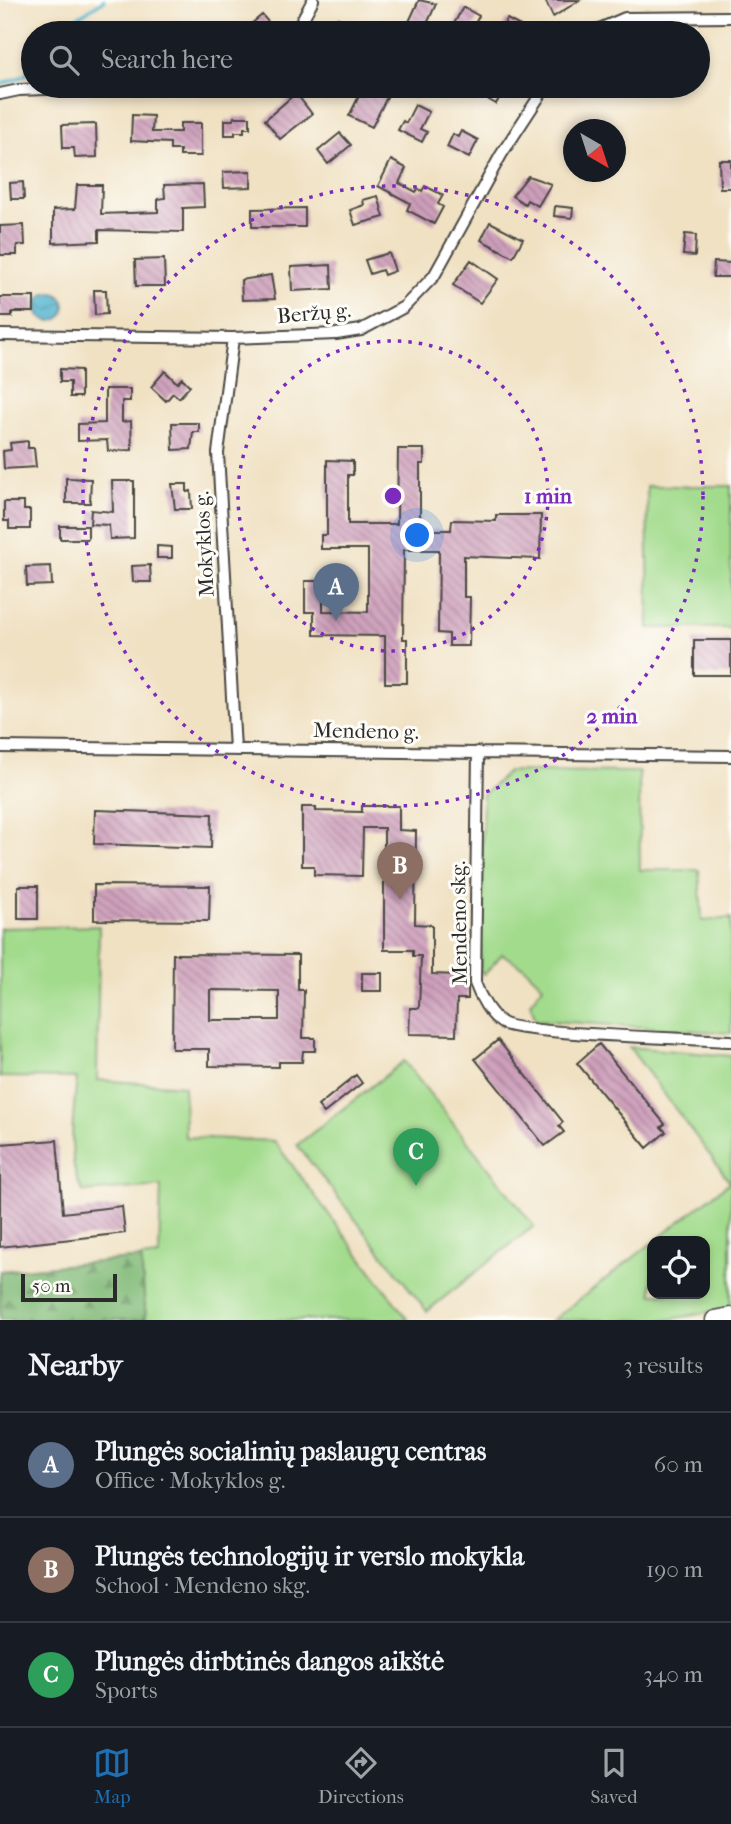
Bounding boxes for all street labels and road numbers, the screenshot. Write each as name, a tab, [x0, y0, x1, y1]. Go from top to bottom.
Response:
street label: Beržų g.	[276, 298, 352, 328]
street label: Mokyklos g.	[189, 490, 219, 598]
street label: Mendeno g.	[313, 718, 419, 744]
street label: Mendeno skg.	[446, 861, 472, 985]

